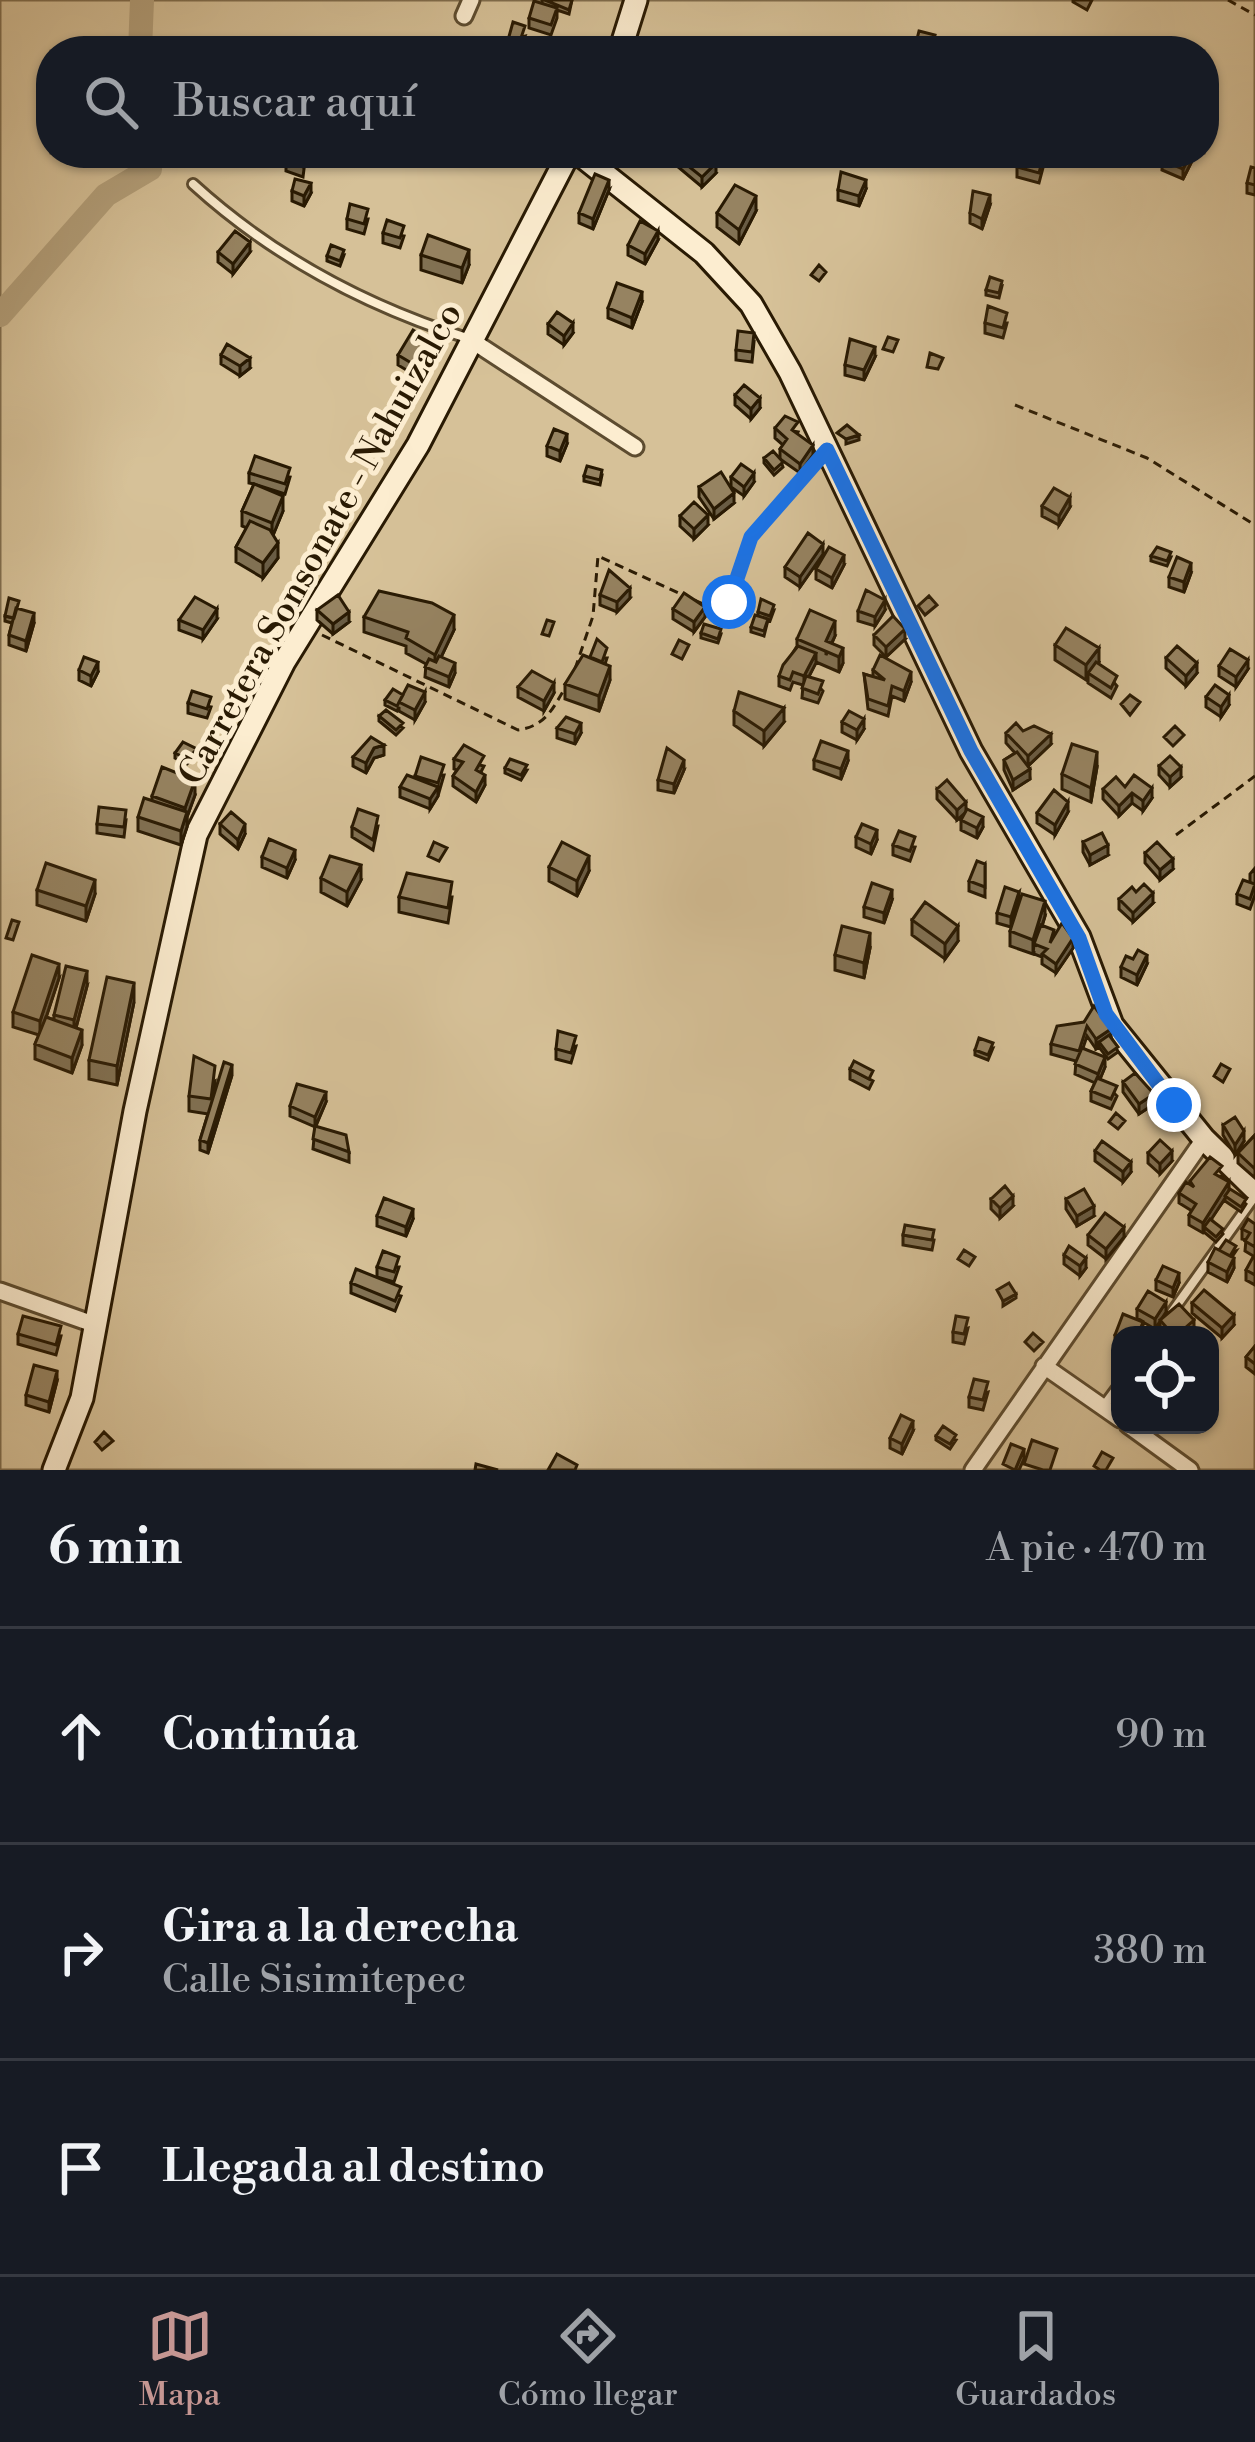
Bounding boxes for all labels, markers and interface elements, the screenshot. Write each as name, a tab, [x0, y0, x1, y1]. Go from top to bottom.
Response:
search box	[36, 36, 1219, 168]
icon: search	[78, 69, 144, 135]
text: Buscar aquí	[174, 74, 416, 131]
street label: Carretera Sonsonate - Nahuizalco	[169, 295, 473, 793]
route start	[702, 575, 756, 629]
route end	[1147, 1078, 1201, 1132]
map controls	[1111, 1326, 1219, 1434]
button: locate	[1111, 1326, 1219, 1434]
text: 6 min	[48, 1516, 182, 1580]
text: A pie · 470 m	[986, 1524, 1207, 1573]
icon: ahead	[48, 1703, 114, 1769]
text: Continúa	[162, 1707, 358, 1764]
text: 90 m	[1115, 1711, 1207, 1760]
text: Gira a la derecha	[162, 1899, 518, 1956]
icon: right	[48, 1919, 114, 1985]
text: 380 m	[1094, 1927, 1207, 1976]
text: Calle Sisimitepec	[162, 1956, 466, 2005]
icon: arrive	[48, 2135, 114, 2201]
text: Llegada al destino	[162, 2139, 545, 2196]
tab: Mapa	[139, 2303, 220, 2416]
tab: Cómo llegar	[498, 2303, 678, 2416]
tab: Guardados	[955, 2303, 1116, 2416]

